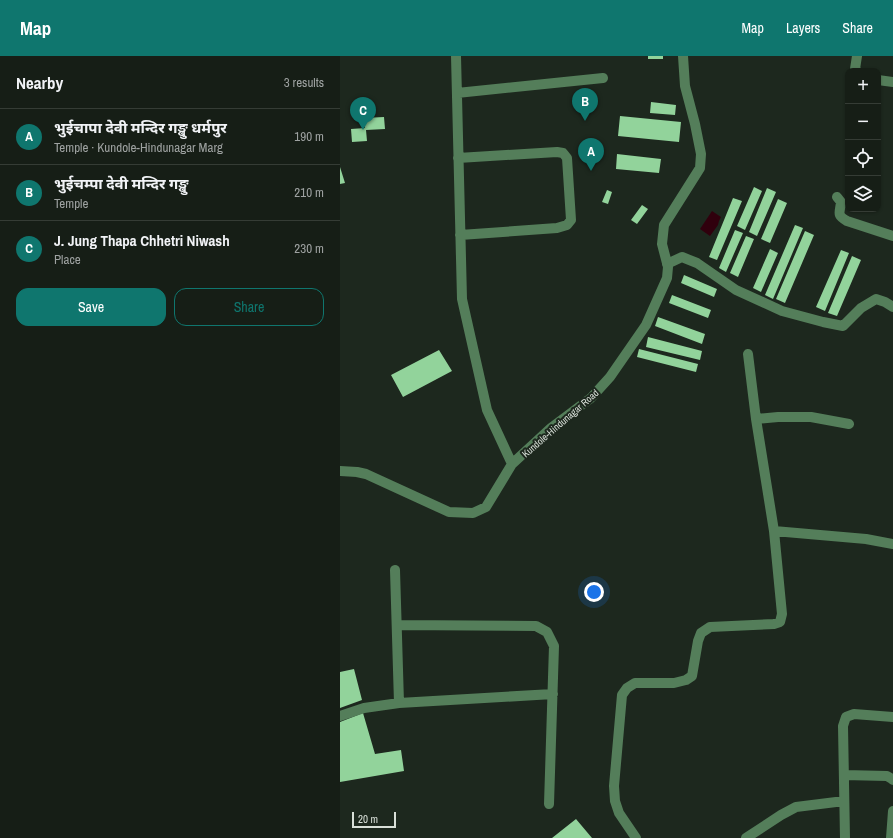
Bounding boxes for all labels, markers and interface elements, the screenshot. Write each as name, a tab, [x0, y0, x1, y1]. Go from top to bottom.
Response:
text: Map	[20, 15, 51, 41]
text: Map	[742, 19, 764, 37]
text: Layers	[786, 19, 820, 37]
text: Share	[842, 19, 873, 37]
map controls	[845, 68, 881, 212]
button: +	[845, 68, 881, 104]
text: Nearby	[16, 71, 63, 94]
text: 3 results	[284, 74, 324, 91]
pin: B	[572, 88, 598, 121]
pin: C	[350, 97, 376, 130]
button: −	[845, 104, 881, 140]
text: भुईचापा देवी मन्दिर गङ्खु धर्मपुर	[54, 117, 227, 138]
text: A	[25, 128, 33, 145]
text: 190 m	[294, 128, 324, 145]
pin: A	[578, 138, 604, 171]
text: Temple · Kundole-Hindunagar Marg	[54, 139, 223, 156]
button: locate	[845, 140, 881, 176]
text: भुईचम्पा देवी मन्दिर गङ्खु	[54, 173, 188, 194]
button: layers	[845, 176, 881, 212]
text: B	[25, 184, 33, 201]
text: 210 m	[294, 184, 324, 201]
text: Temple	[54, 195, 88, 212]
text: J. Jung Thapa Chhetri Niwash	[54, 230, 230, 251]
text: C	[25, 240, 33, 257]
text: 230 m	[294, 240, 324, 257]
text: Place	[54, 251, 81, 268]
button: Save	[16, 288, 166, 326]
button: Share	[174, 288, 324, 326]
street label: Kundole-Hindunagar Road	[519, 386, 601, 460]
your location	[584, 582, 604, 602]
scale bar	[352, 810, 396, 829]
text: 20 m	[358, 812, 378, 826]

